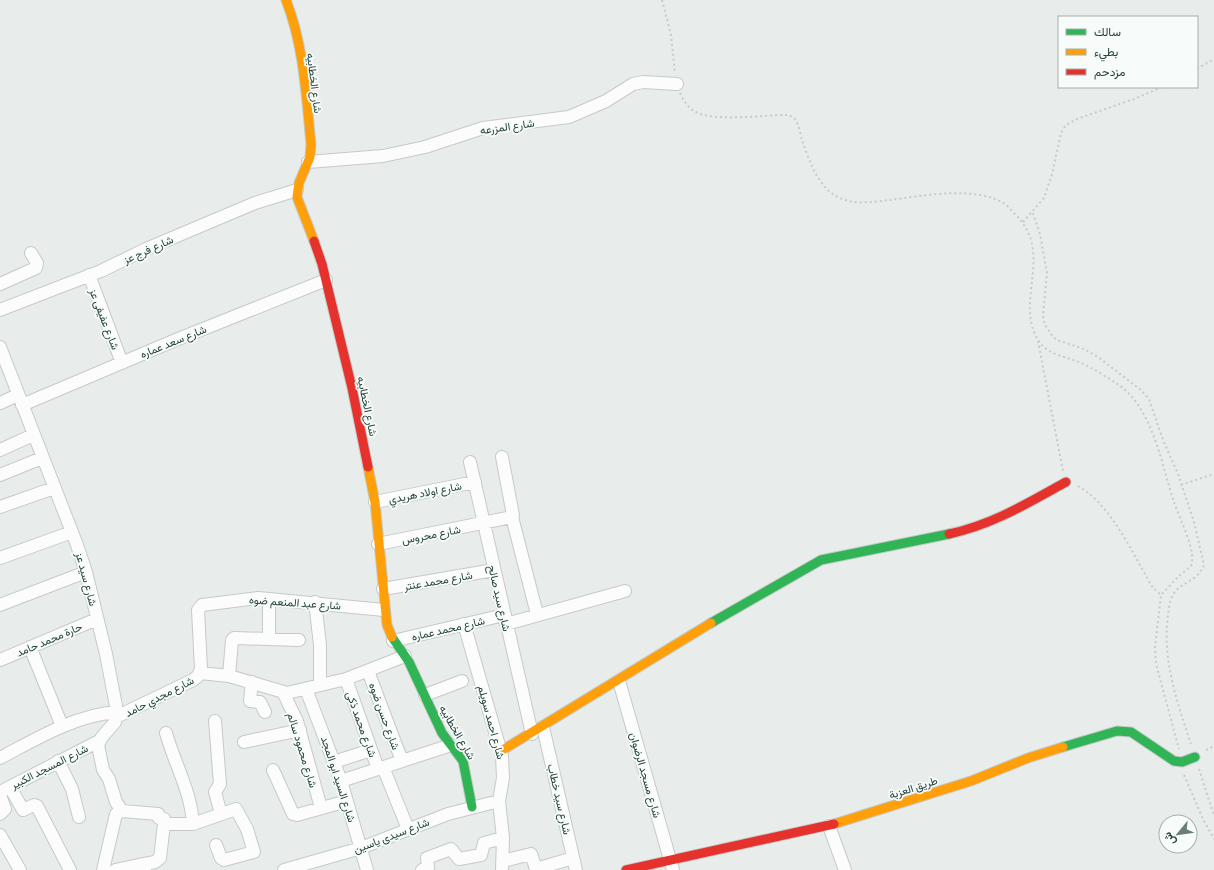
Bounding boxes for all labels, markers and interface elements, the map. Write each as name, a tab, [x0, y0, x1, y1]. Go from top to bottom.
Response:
legend	[1058, 16, 1198, 88]
text: سالك	[1094, 24, 1121, 38]
text: بطيء	[1094, 44, 1118, 62]
street label: شارع الخطابيه	[303, 52, 325, 115]
text: مزدحم	[1094, 64, 1125, 80]
street label: شارع المزرعه	[479, 116, 536, 138]
street label: شارع فرج عز	[120, 232, 176, 268]
street label: شارع عفيفى عز	[85, 286, 123, 352]
street label: شارع سعد عماره	[138, 322, 209, 362]
street label: شارع الخطابيه	[353, 375, 381, 438]
street label: شارع اولاد هريدي	[387, 478, 464, 509]
street label: شارع محروس	[400, 522, 462, 548]
street label: شارع سيد عز	[71, 550, 100, 608]
street label: شارع سيد صالح	[484, 563, 514, 633]
street label: شارع محمد عنتر	[402, 567, 474, 595]
street label: شارع عبد المنعم ضوه	[248, 592, 342, 614]
street label: شارع محمد عماره	[410, 613, 487, 645]
street label: حارة محمد حامد	[14, 619, 84, 660]
street label: شارع مجدي حامد	[122, 673, 198, 722]
street label: شارع حسن ضوه	[365, 681, 403, 752]
street label: شارع احمد سويلم	[474, 684, 508, 761]
street label: شارع محمد ذكى	[342, 689, 380, 760]
street label: شارع الخطابيه	[435, 702, 479, 763]
street label: شارع محمود سالم	[283, 711, 321, 790]
street label: شارع مسجد الرضوان	[626, 731, 664, 820]
street label: شارع السيد ابو المجد	[317, 734, 359, 825]
street label: شارع المسجد الكبير	[7, 741, 91, 793]
street label: شارع سيد خطاب	[544, 762, 575, 836]
street label: طريق العزبة	[887, 773, 939, 802]
street label: شارع سيدى ياسين	[351, 814, 432, 857]
north arrow	[1158, 814, 1198, 854]
text: ش	[1160, 830, 1179, 848]

